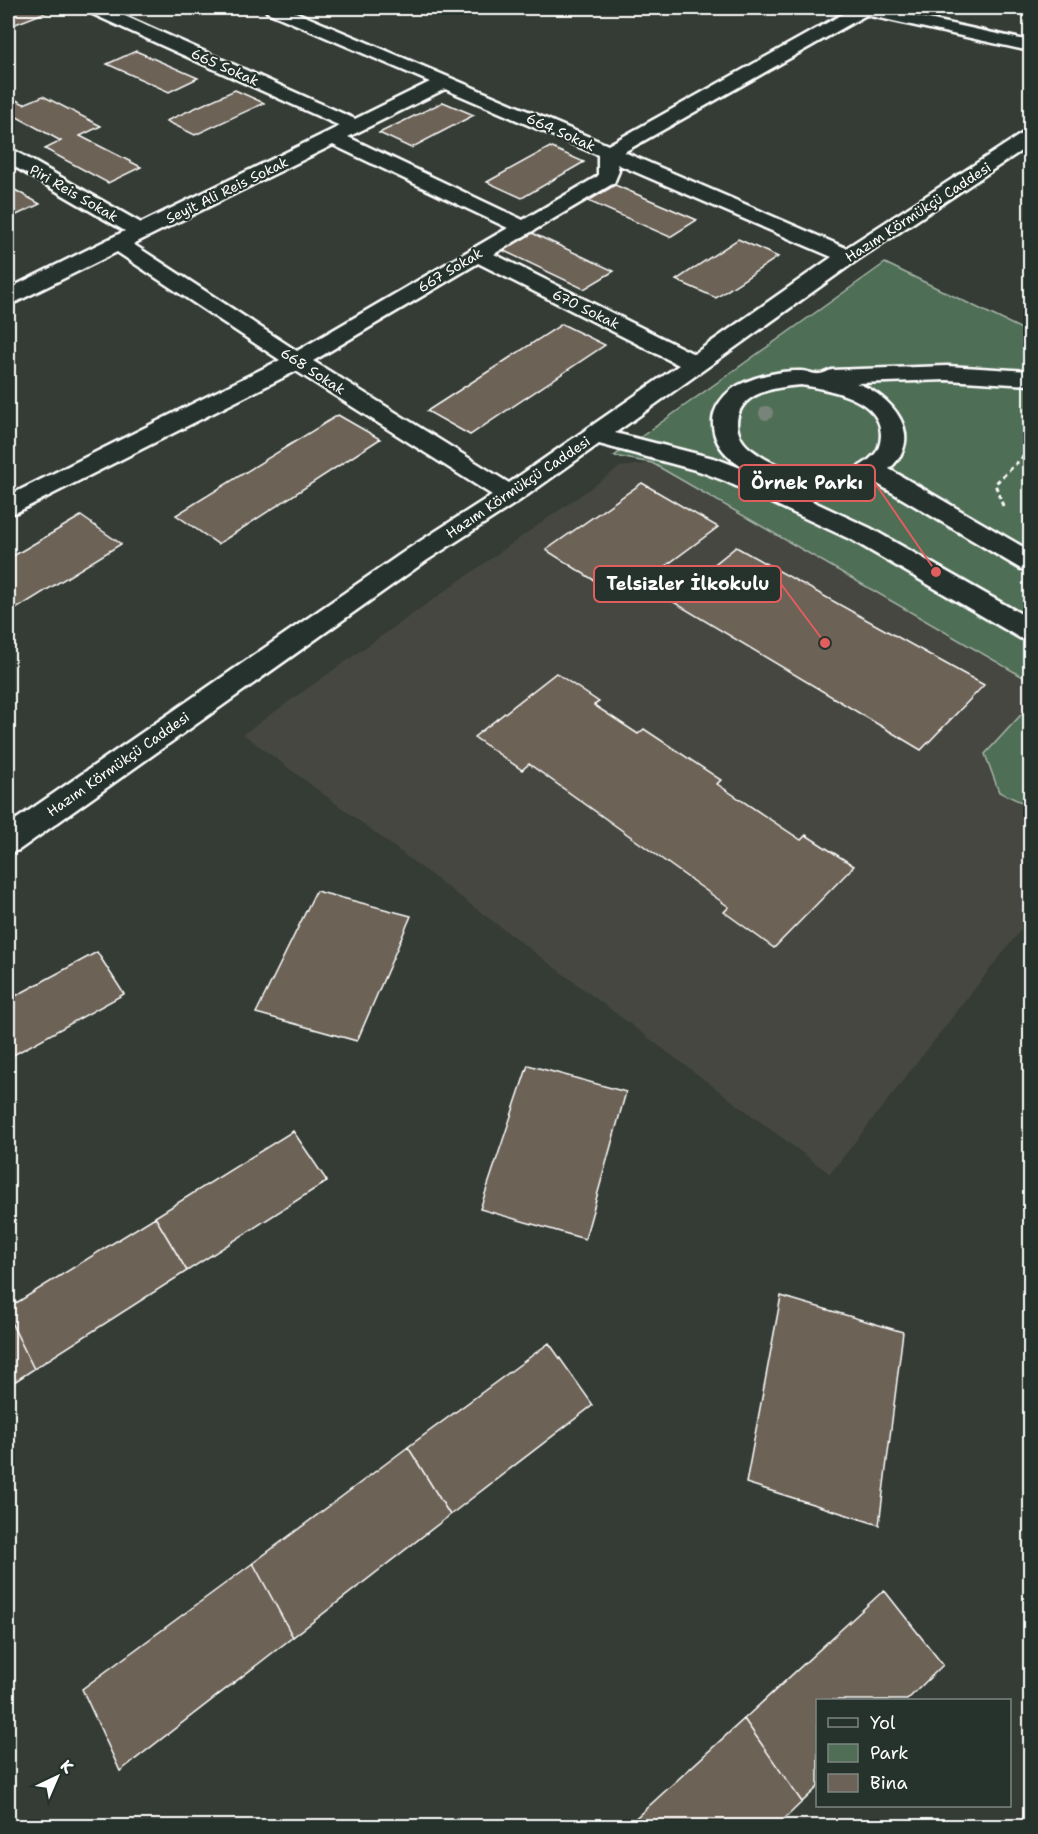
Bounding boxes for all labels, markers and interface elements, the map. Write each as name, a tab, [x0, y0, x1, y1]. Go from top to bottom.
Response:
street label: 665 Sokak	[188, 44, 262, 90]
street label: 664 Sokak	[524, 109, 598, 155]
street label: Seyit Ali Reis Sokak	[163, 153, 291, 227]
street label: Hazım Körmükçü Caddesi	[842, 158, 994, 266]
street label: Piri Reis Sokak	[26, 160, 122, 226]
street label: 667 Sokak	[414, 244, 486, 296]
street label: 670 Sokak	[549, 285, 623, 333]
street label: 668 Sokak	[277, 343, 349, 399]
street label: Hazım Körmükçü Caddesi	[442, 432, 594, 542]
callout: Örnek Parkı	[739, 465, 875, 501]
text: Örnek Parkı	[751, 470, 863, 495]
callout: Telsizler İlkokulu	[594, 566, 781, 602]
text: Telsizler İlkokulu	[607, 572, 769, 596]
street label: Hazım Körmükçü Caddesi	[43, 708, 193, 820]
legend	[816, 1699, 1011, 1807]
text: Yol	[870, 1711, 896, 1735]
text: Park	[870, 1741, 909, 1765]
north arrow	[27, 1747, 87, 1807]
text: K	[56, 1755, 78, 1778]
text: Bina	[870, 1771, 908, 1795]

